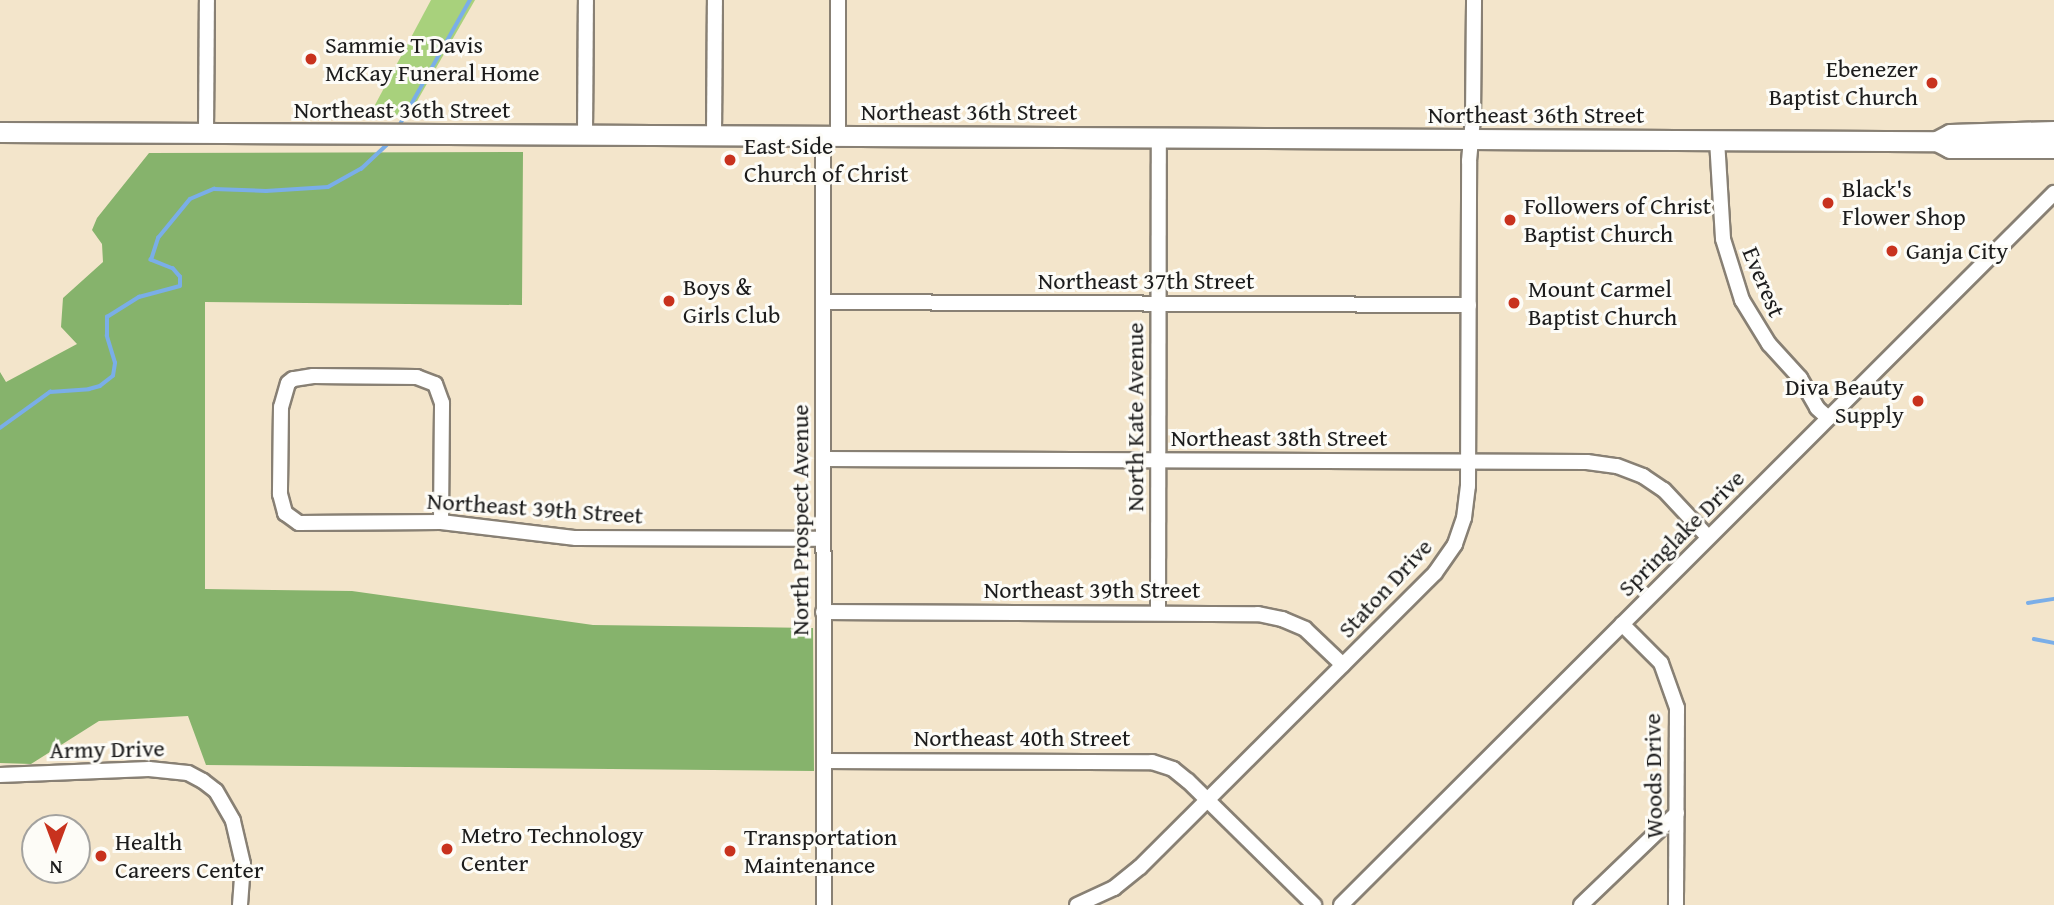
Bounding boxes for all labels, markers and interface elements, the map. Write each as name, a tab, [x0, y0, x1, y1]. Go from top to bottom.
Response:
place label: Sammie T Davis McKay Funeral Home	[325, 31, 540, 87]
marker: Sammie T Davis McKay Funeral Home	[303, 51, 319, 67]
place label: Ebenezer Baptist Church	[1769, 55, 1918, 111]
marker: Ebenezer Baptist Church	[1924, 75, 1940, 91]
street label: Northeast 36th Street	[294, 96, 510, 124]
street label: Northeast 36th Street	[861, 98, 1077, 126]
street label: Northeast 36th Street	[1428, 101, 1644, 129]
place label: East Side Church of Christ	[744, 132, 908, 188]
marker: East Side Church of Christ	[722, 152, 738, 168]
place label: Black's Flower Shop	[1842, 175, 1966, 231]
place label: Followers of Christ Baptist Church	[1524, 192, 1711, 248]
marker: Black's Flower Shop	[1820, 195, 1836, 211]
marker: Followers of Christ Baptist Church	[1502, 212, 1518, 228]
place label: Ganja City	[1906, 237, 2008, 265]
street label: Everest	[1736, 243, 1792, 321]
marker: Ganja City	[1884, 243, 1900, 259]
street label: Northeast 37th Street	[1038, 267, 1254, 295]
place label: Boys & Girls Club	[683, 273, 781, 329]
place label: Mount Carmel Baptist Church	[1528, 275, 1677, 331]
marker: Boys & Girls Club	[661, 293, 677, 309]
marker: Mount Carmel Baptist Church	[1506, 295, 1522, 311]
street label: North Kate Avenue	[1121, 322, 1149, 512]
place label: Diva Beauty Supply	[1785, 373, 1904, 429]
marker: Diva Beauty Supply	[1910, 393, 1926, 409]
street label: North Prospect Avenue	[786, 404, 814, 636]
street label: Northeast 38th Street	[1171, 424, 1387, 452]
street label: Springlake Drive	[1612, 464, 1750, 602]
street label: Northeast 39th Street	[426, 486, 644, 530]
street label: Staton Drive	[1332, 533, 1438, 643]
street label: Northeast 39th Street	[984, 576, 1200, 604]
street label: Woods Drive	[1638, 713, 1668, 839]
street label: Northeast 40th Street	[914, 724, 1130, 752]
street label: Army Drive	[49, 734, 165, 764]
north arrow	[21, 814, 91, 884]
place label: Metro Technology Center	[461, 821, 644, 877]
place label: Transportation Maintenance	[744, 823, 897, 879]
place label: Health Careers Center	[115, 828, 264, 884]
marker: Metro Technology Center	[439, 841, 455, 857]
marker: Transportation Maintenance	[722, 843, 738, 859]
marker: Health Careers Center	[93, 848, 109, 864]
text: N	[50, 854, 62, 882]

